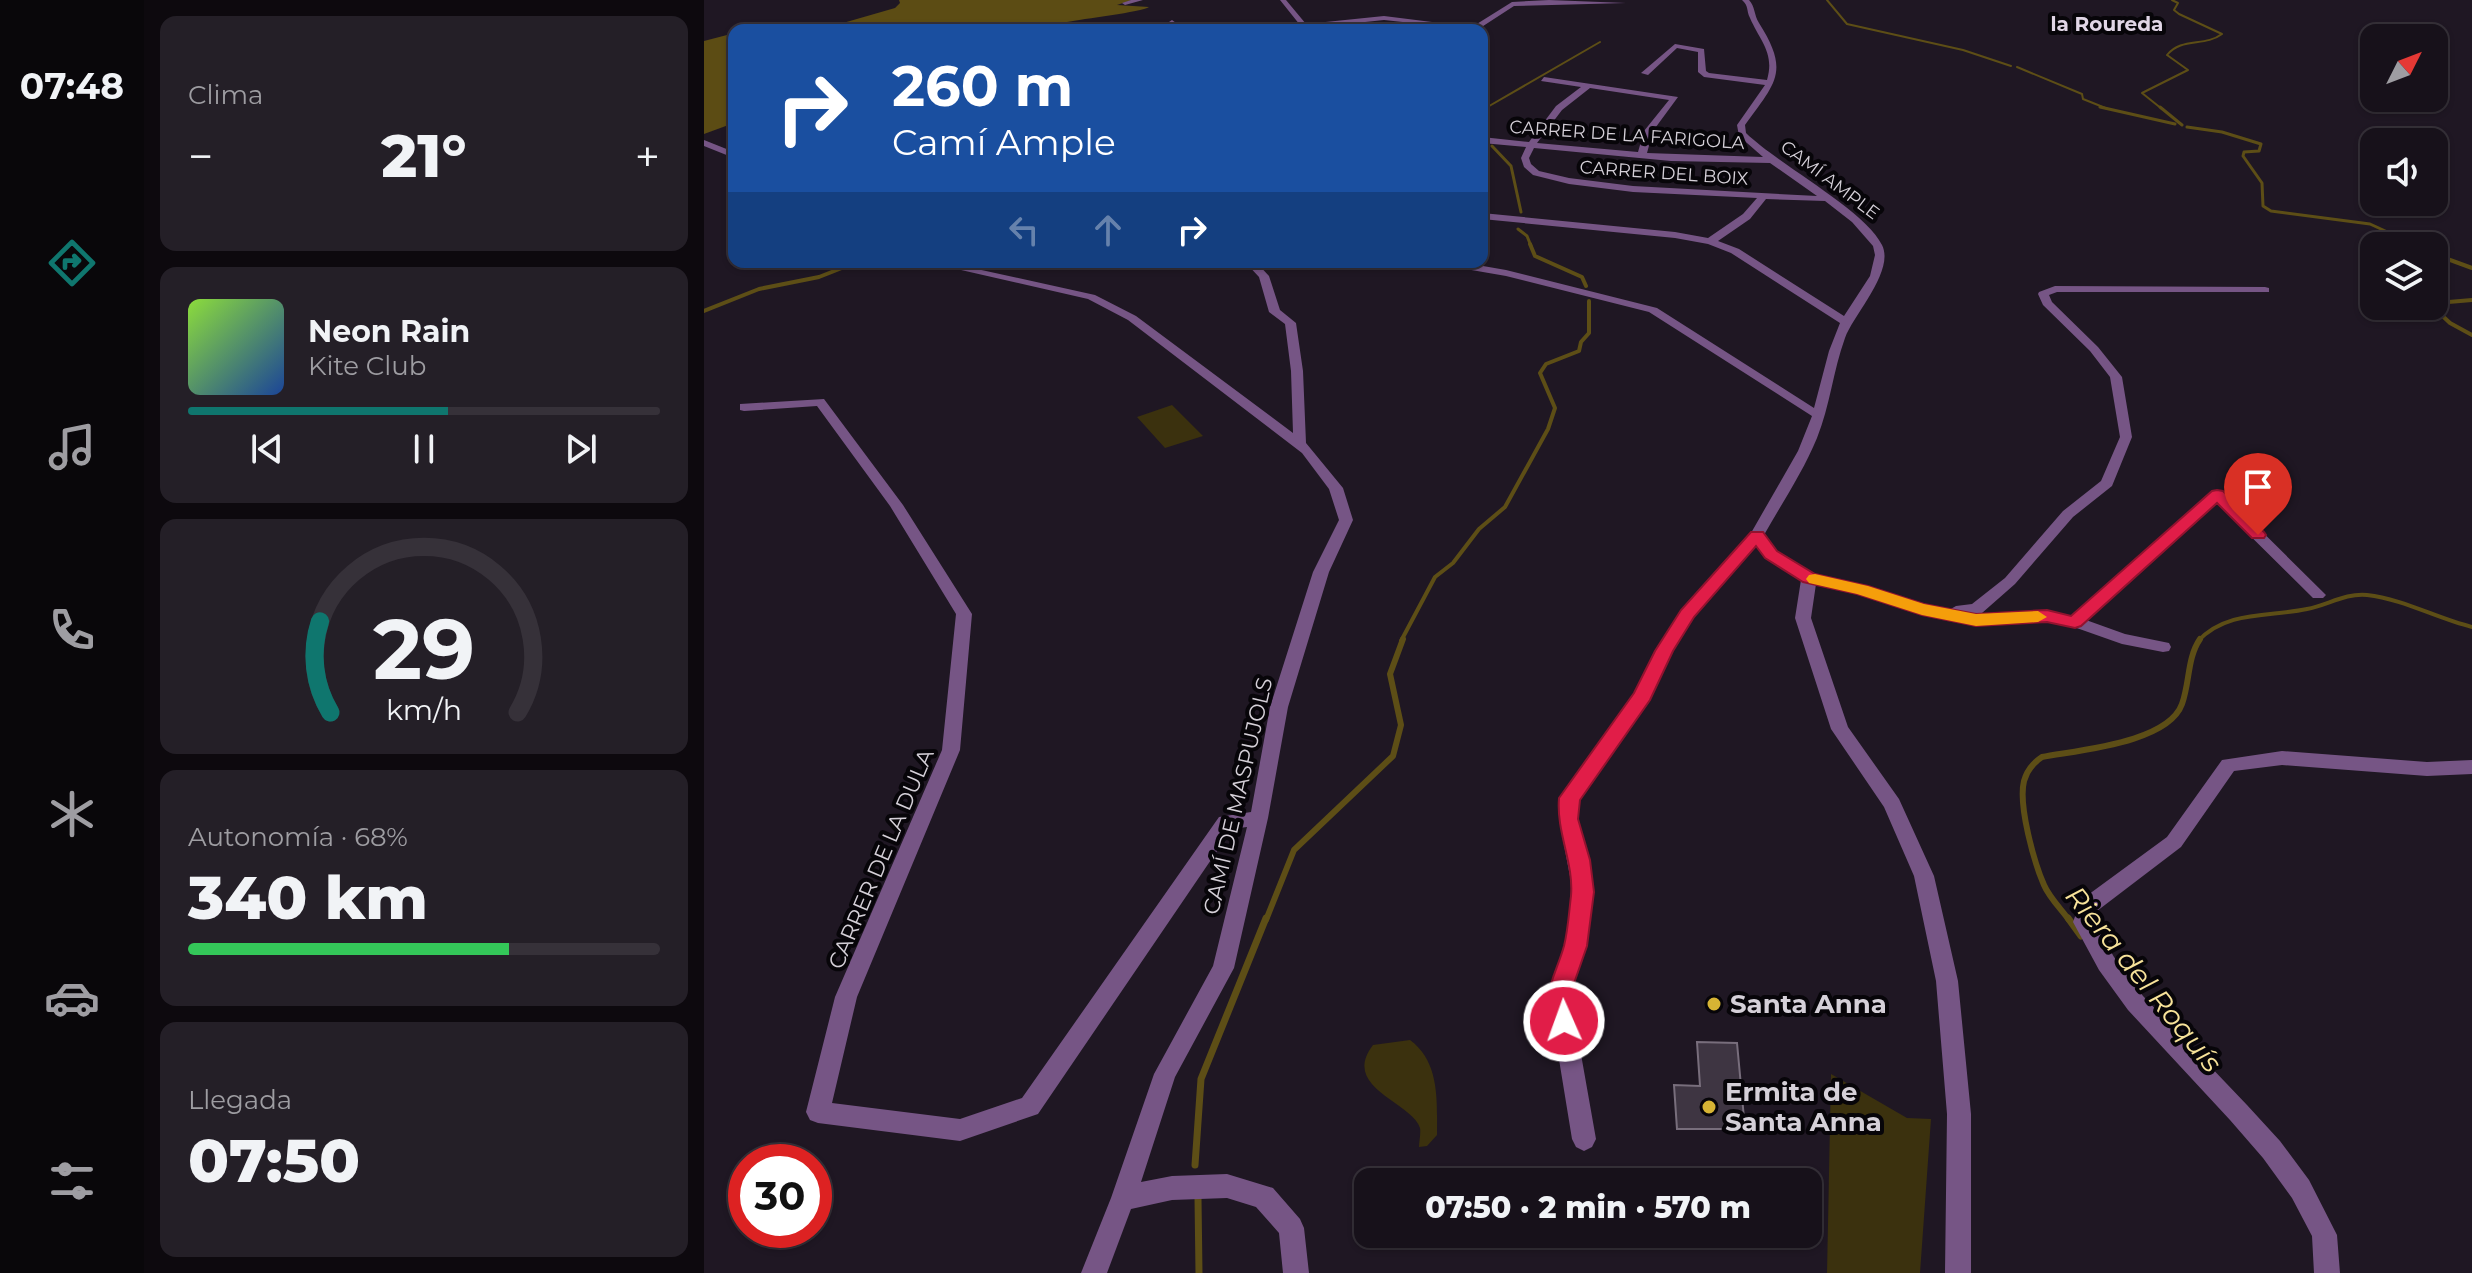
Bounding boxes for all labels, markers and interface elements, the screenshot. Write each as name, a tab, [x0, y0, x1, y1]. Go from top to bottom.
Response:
district label: la Roureda	[2051, 12, 2163, 36]
north arrow	[2360, 24, 2448, 112]
map controls	[2360, 24, 2448, 320]
text: 260 m	[892, 52, 1073, 120]
icon: right	[760, 56, 864, 160]
text: 07:48	[20, 64, 124, 108]
text: Clima	[188, 79, 263, 111]
street label: CARRER DE LA FARIGOLA	[1509, 116, 1745, 154]
text: 21°	[381, 119, 467, 192]
text: Camí Ample	[892, 120, 1116, 164]
button: sound	[2360, 128, 2448, 216]
text: −	[188, 129, 213, 183]
text: +	[635, 129, 660, 183]
street label: CAMÍ AMPLE	[1776, 136, 1884, 224]
street label: CARRER DEL BOIX	[1579, 156, 1749, 190]
icon: left	[1002, 208, 1046, 252]
icon: ahead	[1086, 208, 1130, 252]
icon: right	[1170, 208, 1214, 252]
button: layers	[2360, 232, 2448, 320]
icon: directions	[44, 235, 100, 291]
text: Neon Rain	[308, 313, 470, 350]
text: Kite Club	[308, 350, 426, 382]
icon: music	[44, 419, 100, 475]
icon: previous	[245, 427, 289, 471]
icon: pause	[402, 427, 446, 471]
icon: next	[559, 427, 603, 471]
pin	[2224, 453, 2292, 535]
icon: arrive	[2236, 465, 2280, 509]
text: 29	[373, 597, 475, 699]
icon: phone	[44, 602, 100, 658]
street label: CAMÍ DE MASPUJOLS	[1198, 675, 1278, 917]
text: km/h	[386, 692, 462, 727]
street label: CARRER DE LA DULA	[822, 745, 940, 973]
icon: climate	[44, 786, 100, 842]
text: Autonomía · 68%	[188, 821, 408, 853]
text: 340 km	[188, 861, 428, 934]
water label: Riera del Roquís	[2059, 879, 2230, 1079]
icon: car	[44, 970, 100, 1026]
position arrow	[1522, 979, 1606, 1063]
place label: Santa Anna	[1730, 988, 1887, 1020]
marker: Santa Anna	[1705, 995, 1723, 1013]
place label: Ermita de Santa Anna	[1725, 1076, 1882, 1138]
text: Llegada	[188, 1084, 292, 1116]
marker: Ermita de Santa Anna	[1700, 1098, 1718, 1116]
text: 07:50	[188, 1124, 360, 1197]
speed limit sign: 30	[728, 1144, 832, 1248]
icon: filters	[44, 1153, 100, 1209]
text: 07:50 · 2 min · 570 m	[1425, 1189, 1751, 1226]

